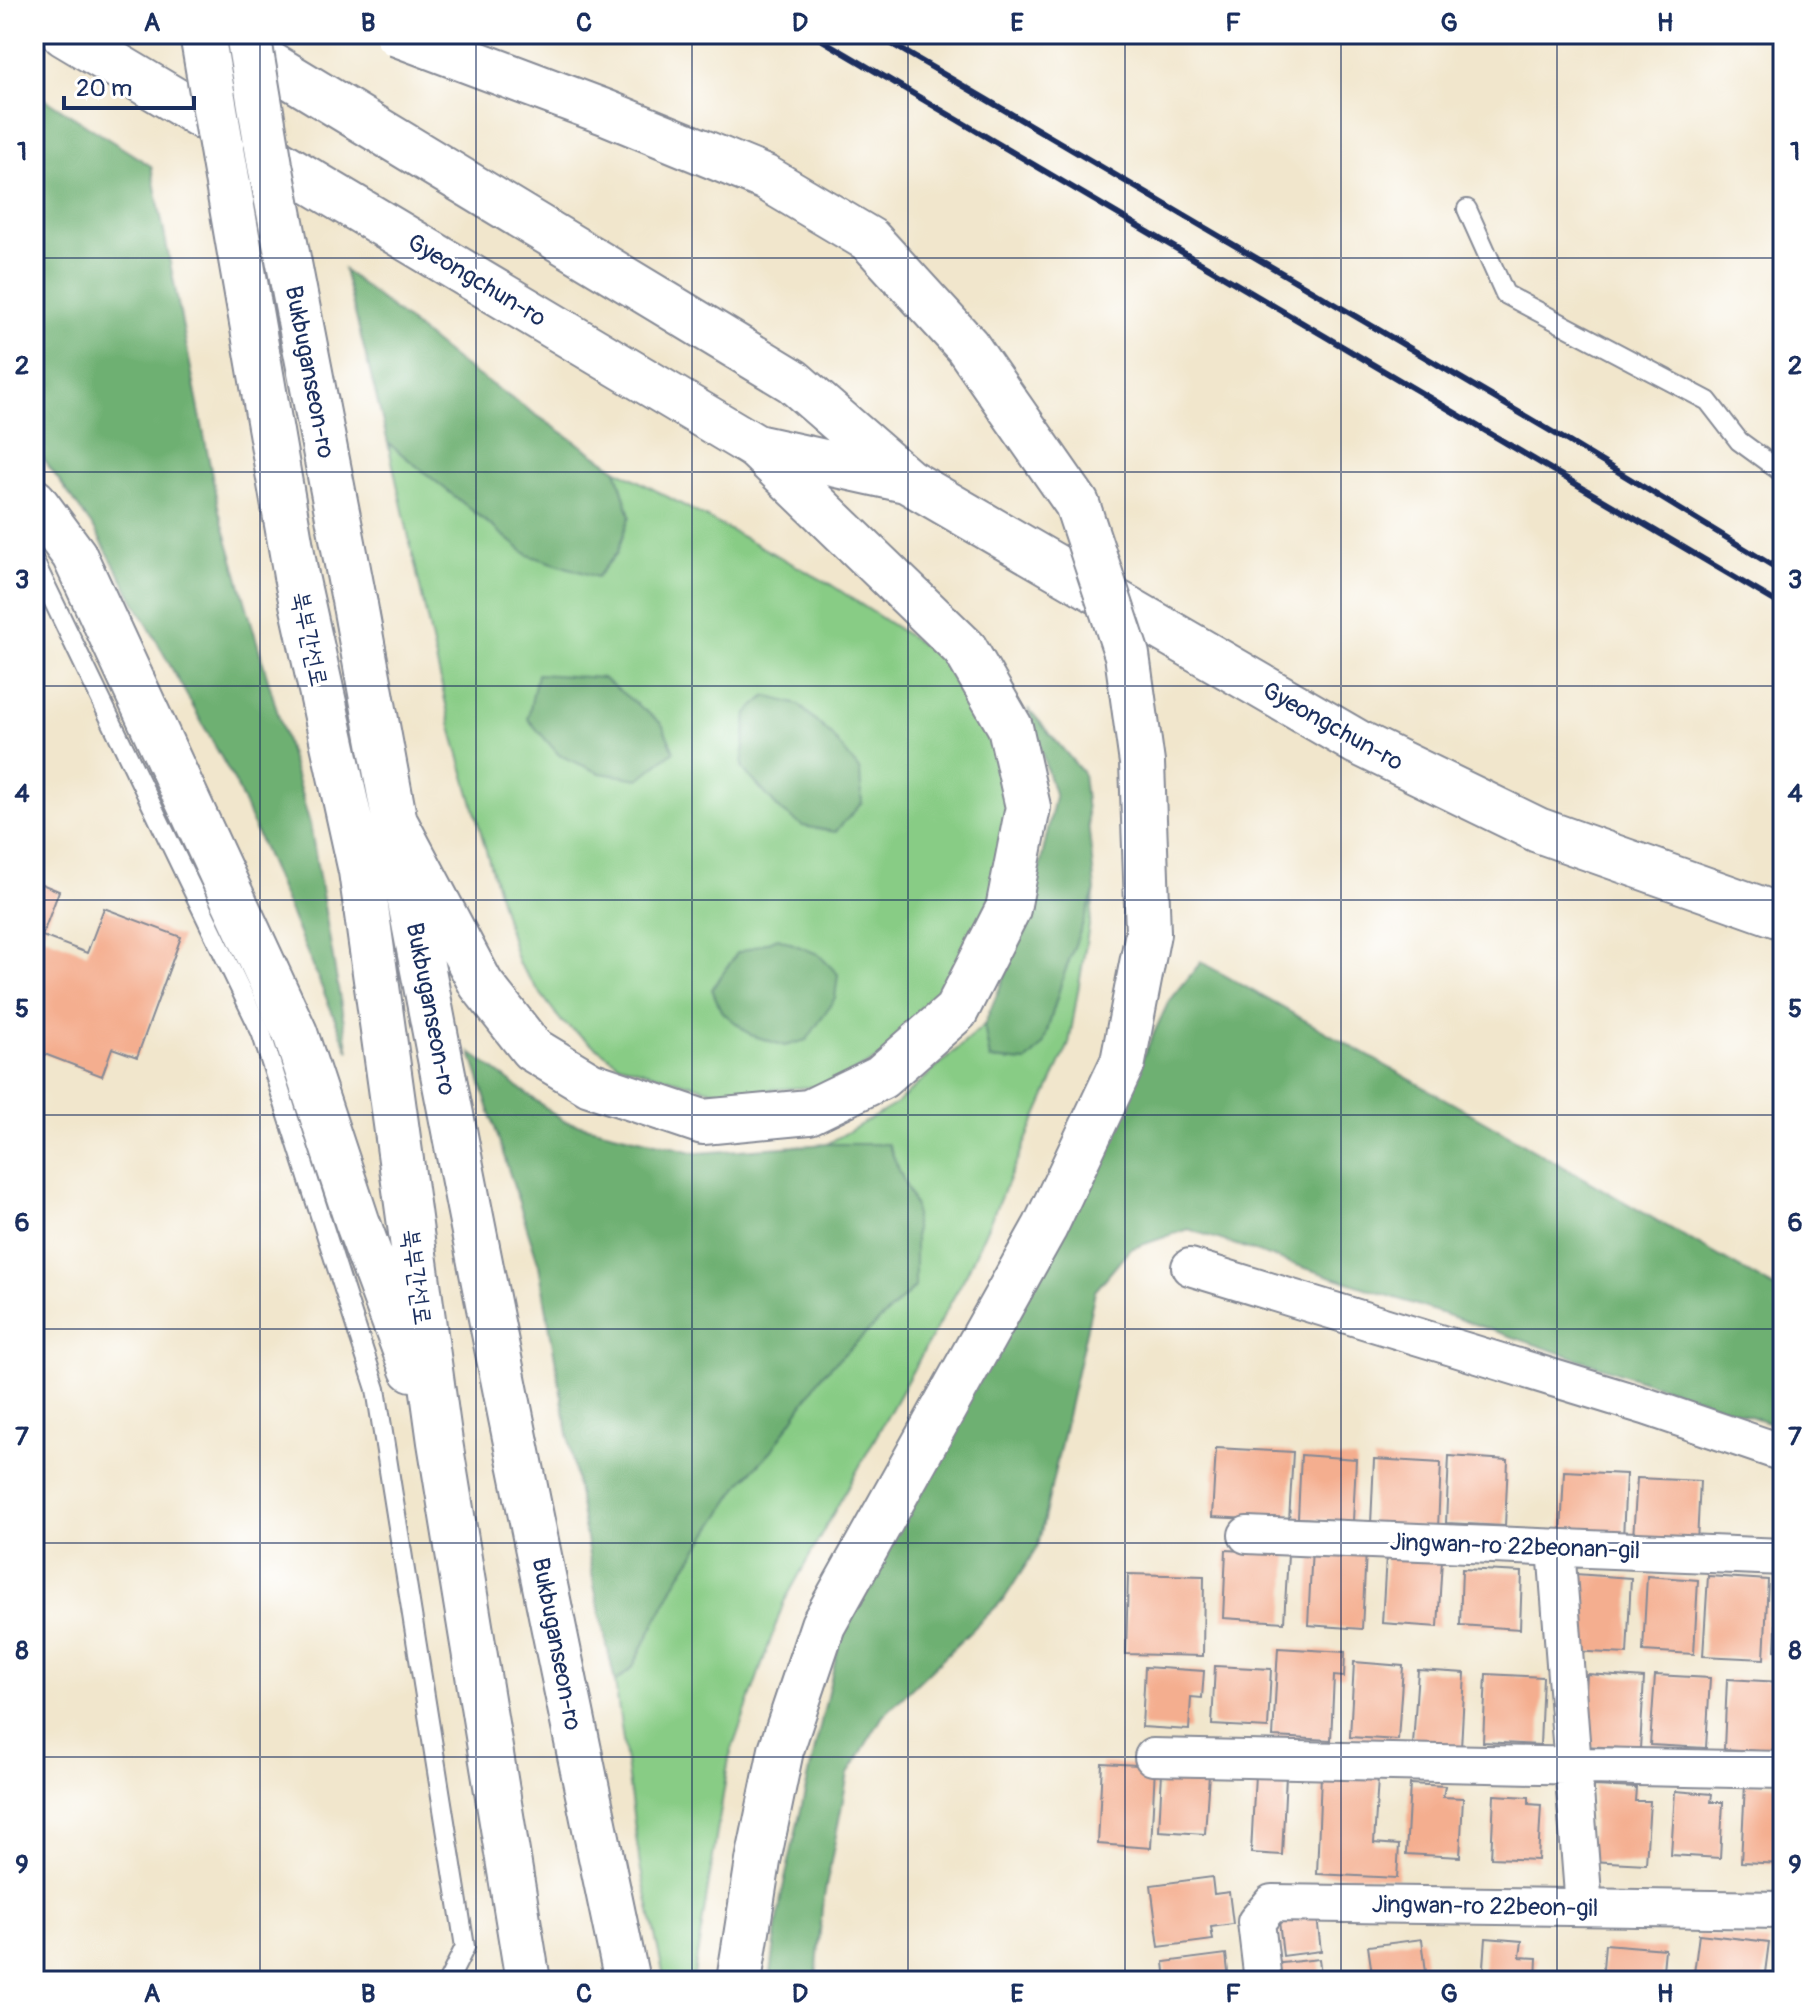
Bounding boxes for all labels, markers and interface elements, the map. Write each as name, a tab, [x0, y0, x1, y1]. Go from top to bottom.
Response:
text: A	[144, 7, 161, 39]
text: B	[361, 7, 375, 39]
text: C	[576, 7, 592, 39]
text: D	[792, 7, 808, 39]
text: E	[1010, 7, 1024, 39]
text: F	[1225, 7, 1241, 39]
text: G	[1440, 7, 1458, 39]
text: H	[1657, 7, 1673, 39]
scale bar	[64, 60, 194, 110]
text: 20 m	[76, 74, 132, 103]
text: 1	[17, 136, 27, 168]
text: 1	[1790, 136, 1800, 168]
street label: Gyeongchun-ro	[402, 228, 551, 333]
street label: Bukbuganseon-ro	[279, 283, 340, 461]
text: 2	[15, 350, 29, 382]
text: 2	[1788, 350, 1802, 382]
text: 3	[15, 564, 29, 596]
text: 3	[1788, 564, 1802, 596]
street label: 북부간선로	[285, 589, 334, 689]
street label: Gyeongchun-ro	[1257, 676, 1408, 777]
text: 4	[14, 778, 30, 810]
text: 4	[1787, 778, 1803, 810]
street label: Bukbuganseon-ro	[400, 920, 461, 1098]
text: 5	[15, 993, 29, 1025]
text: 5	[1788, 993, 1802, 1025]
text: 6	[14, 1207, 30, 1239]
text: 6	[1787, 1207, 1803, 1239]
street label: 북부간선로	[395, 1227, 438, 1327]
text: 7	[15, 1421, 29, 1453]
text: 7	[1788, 1421, 1802, 1453]
street label: Jingwan-ro 22beonan-gil	[1389, 1528, 1641, 1565]
street label: Bukbuganseon-ro	[526, 1555, 587, 1733]
text: 8	[15, 1635, 29, 1667]
text: 8	[1788, 1635, 1802, 1667]
text: 9	[15, 1849, 29, 1881]
text: 9	[1788, 1849, 1802, 1881]
street label: Jingwan-ro 22beon-gil	[1371, 1890, 1599, 1923]
text: A	[144, 1978, 161, 2010]
text: B	[361, 1978, 375, 2010]
text: C	[576, 1978, 592, 2010]
text: D	[792, 1978, 808, 2010]
text: E	[1010, 1978, 1024, 2010]
text: F	[1225, 1978, 1241, 2010]
text: G	[1440, 1978, 1458, 2010]
text: H	[1657, 1978, 1673, 2010]

